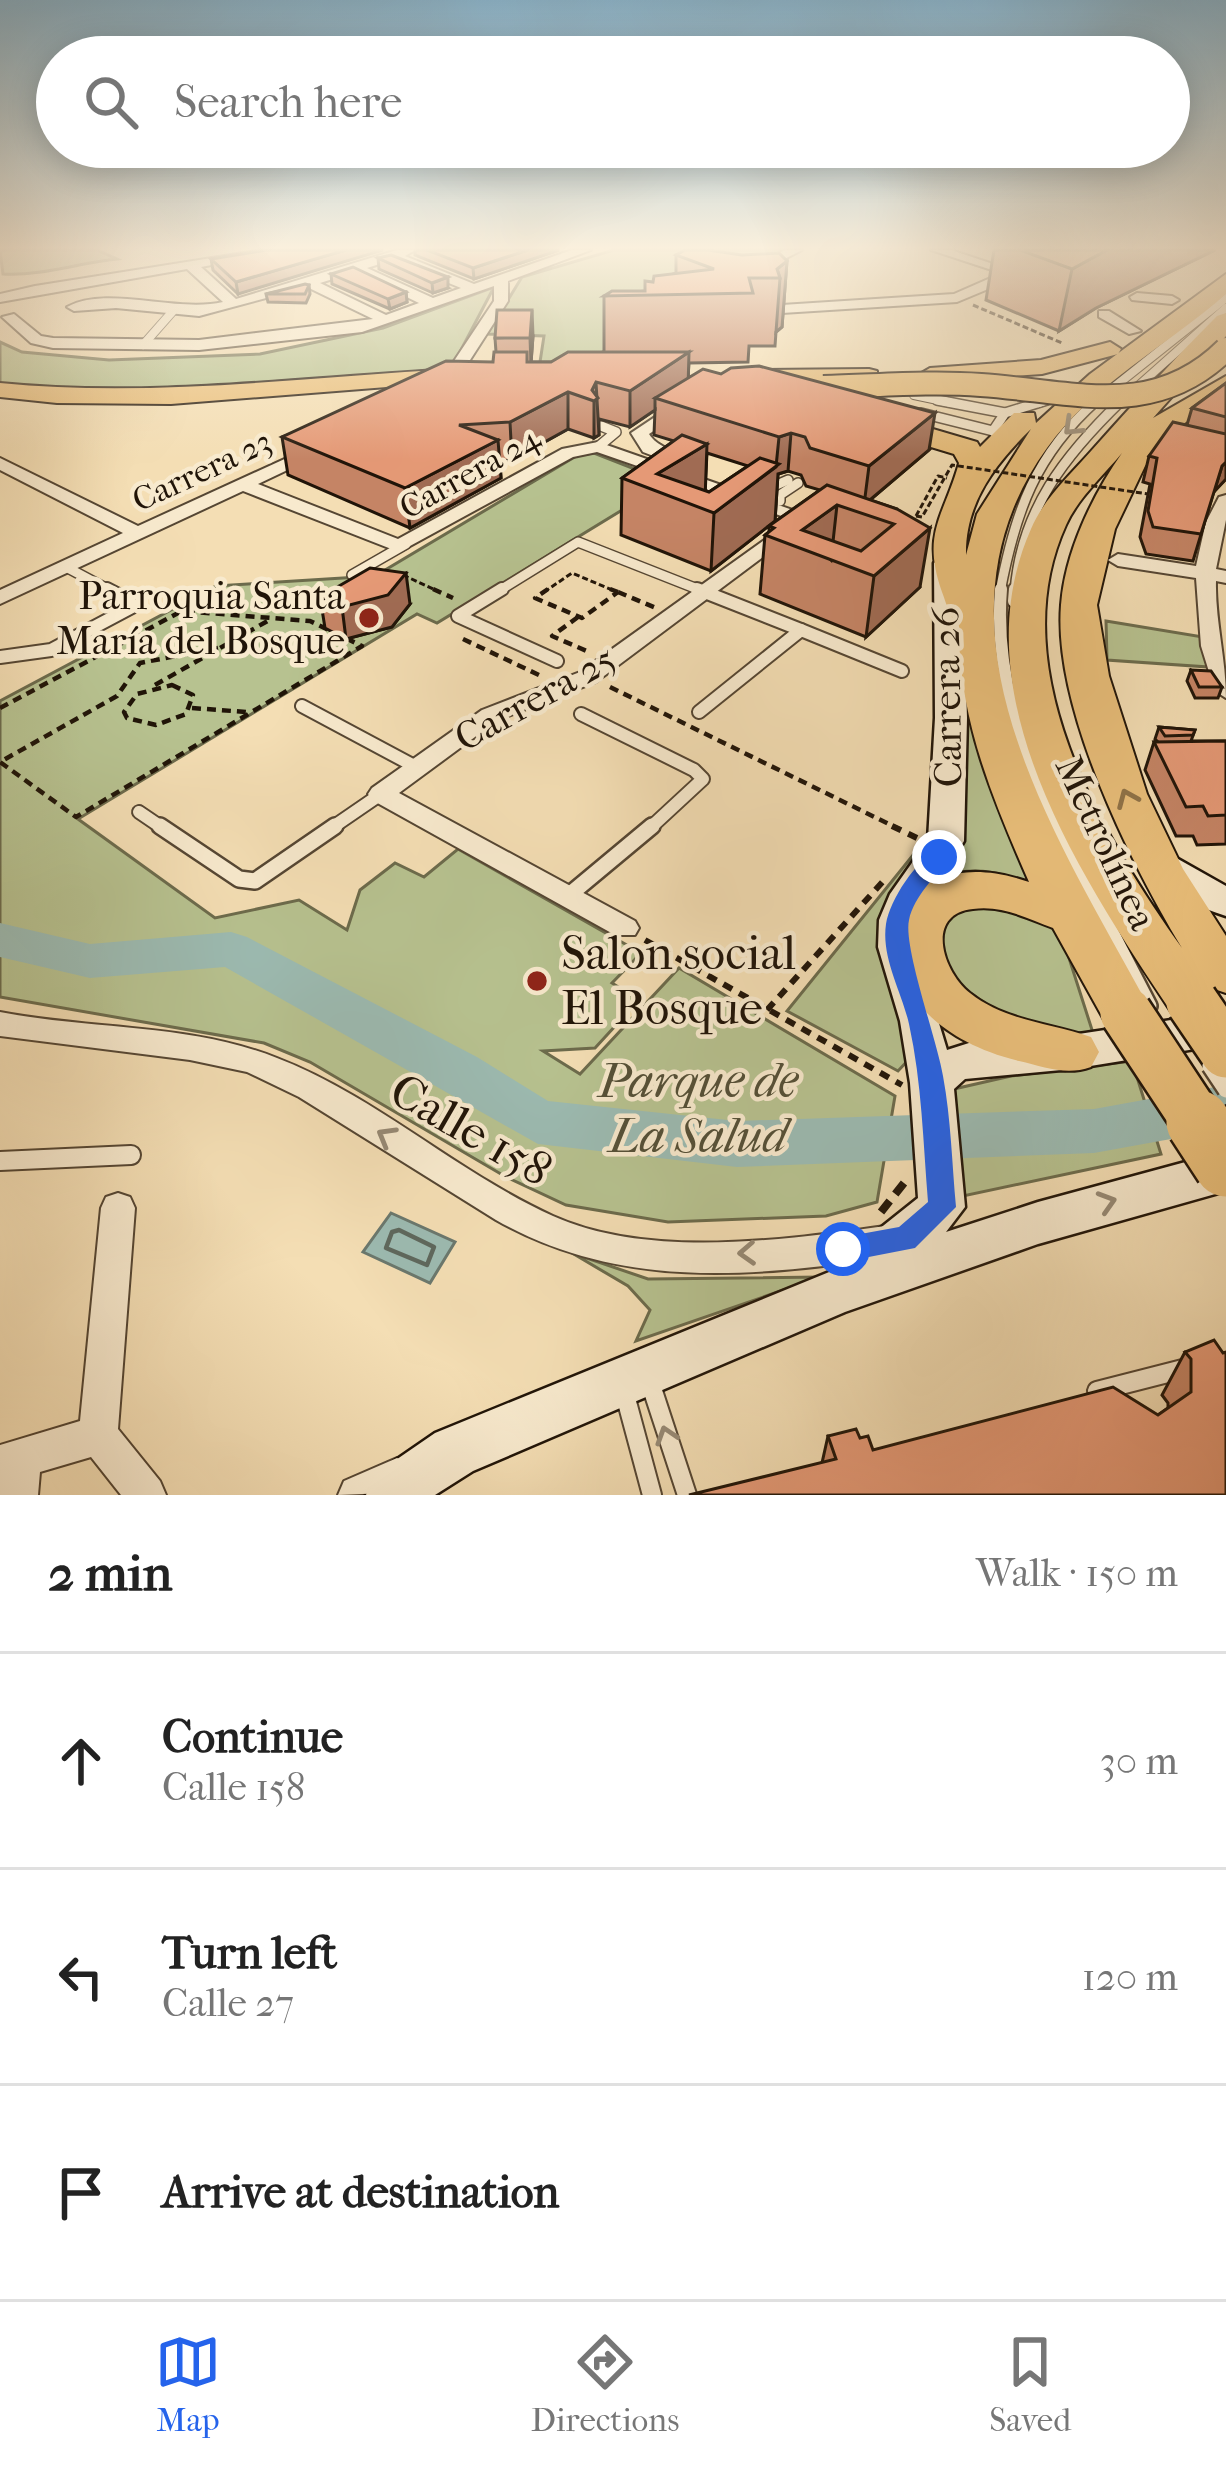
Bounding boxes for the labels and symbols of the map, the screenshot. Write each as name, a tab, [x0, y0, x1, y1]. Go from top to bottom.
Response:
one-way arrow	[1064, 412, 1086, 434]
street label: Carrera 24	[393, 418, 548, 528]
street label: Carrera 23	[126, 422, 278, 520]
place label: Parroquia Santa María del Bosque	[56, 573, 346, 664]
marker: Parroquia Santa María del Bosque	[356, 605, 382, 631]
street label: Carrera 26	[922, 605, 972, 788]
street label: Carrera 25	[447, 635, 623, 761]
street label: Metrolínea	[1046, 749, 1167, 938]
one-way arrow	[1117, 788, 1141, 810]
route end	[912, 830, 966, 884]
place label: Salon social El Bosque	[561, 925, 796, 1036]
marker: Salon social El Bosque	[524, 968, 550, 994]
park label: Parque de La Salud	[596, 1053, 800, 1164]
street label: Calle 158	[381, 1062, 561, 1198]
one-way arrow	[377, 1128, 399, 1151]
one-way arrow	[1095, 1191, 1116, 1216]
route start	[816, 1222, 870, 1276]
one-way arrow	[737, 1240, 756, 1266]
one-way arrow	[656, 1425, 681, 1446]

